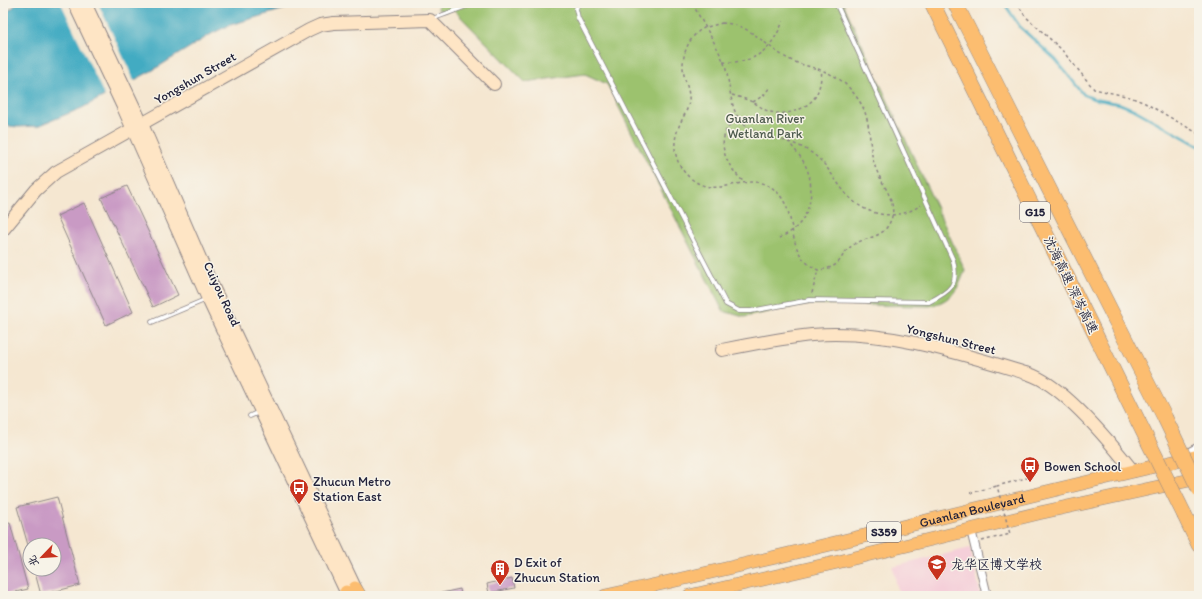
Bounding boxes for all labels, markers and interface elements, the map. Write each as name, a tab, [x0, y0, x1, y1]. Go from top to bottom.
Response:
street label: Yongshun Street	[152, 49, 239, 107]
park label: Guanlan River Wetland Park	[726, 111, 805, 141]
road number: G15	[1020, 202, 1050, 222]
street label: 沈海高速 深岑高速	[1041, 234, 1101, 336]
street label: Cuiyou Road	[200, 259, 244, 329]
street label: Yongshun Street	[905, 321, 997, 357]
bus stop icon: Bowen School	[1019, 455, 1041, 483]
place label: Bowen School	[1044, 459, 1122, 474]
place label: Zhucun Metro Station East	[313, 474, 391, 504]
bus stop icon: Zhucun Metro Station East	[288, 477, 310, 505]
street label: Guanlan Boulevard	[918, 490, 1026, 530]
road number: S359	[867, 522, 901, 542]
north arrow	[22, 537, 62, 577]
text: 北	[25, 553, 42, 569]
school or university icon: 龙华区博文学校	[926, 553, 948, 581]
place label: D Exit of Zhucun Station	[514, 555, 601, 585]
place label: 龙华区博文学校	[951, 557, 1042, 572]
building icon: D Exit of Zhucun Station	[489, 558, 511, 586]

